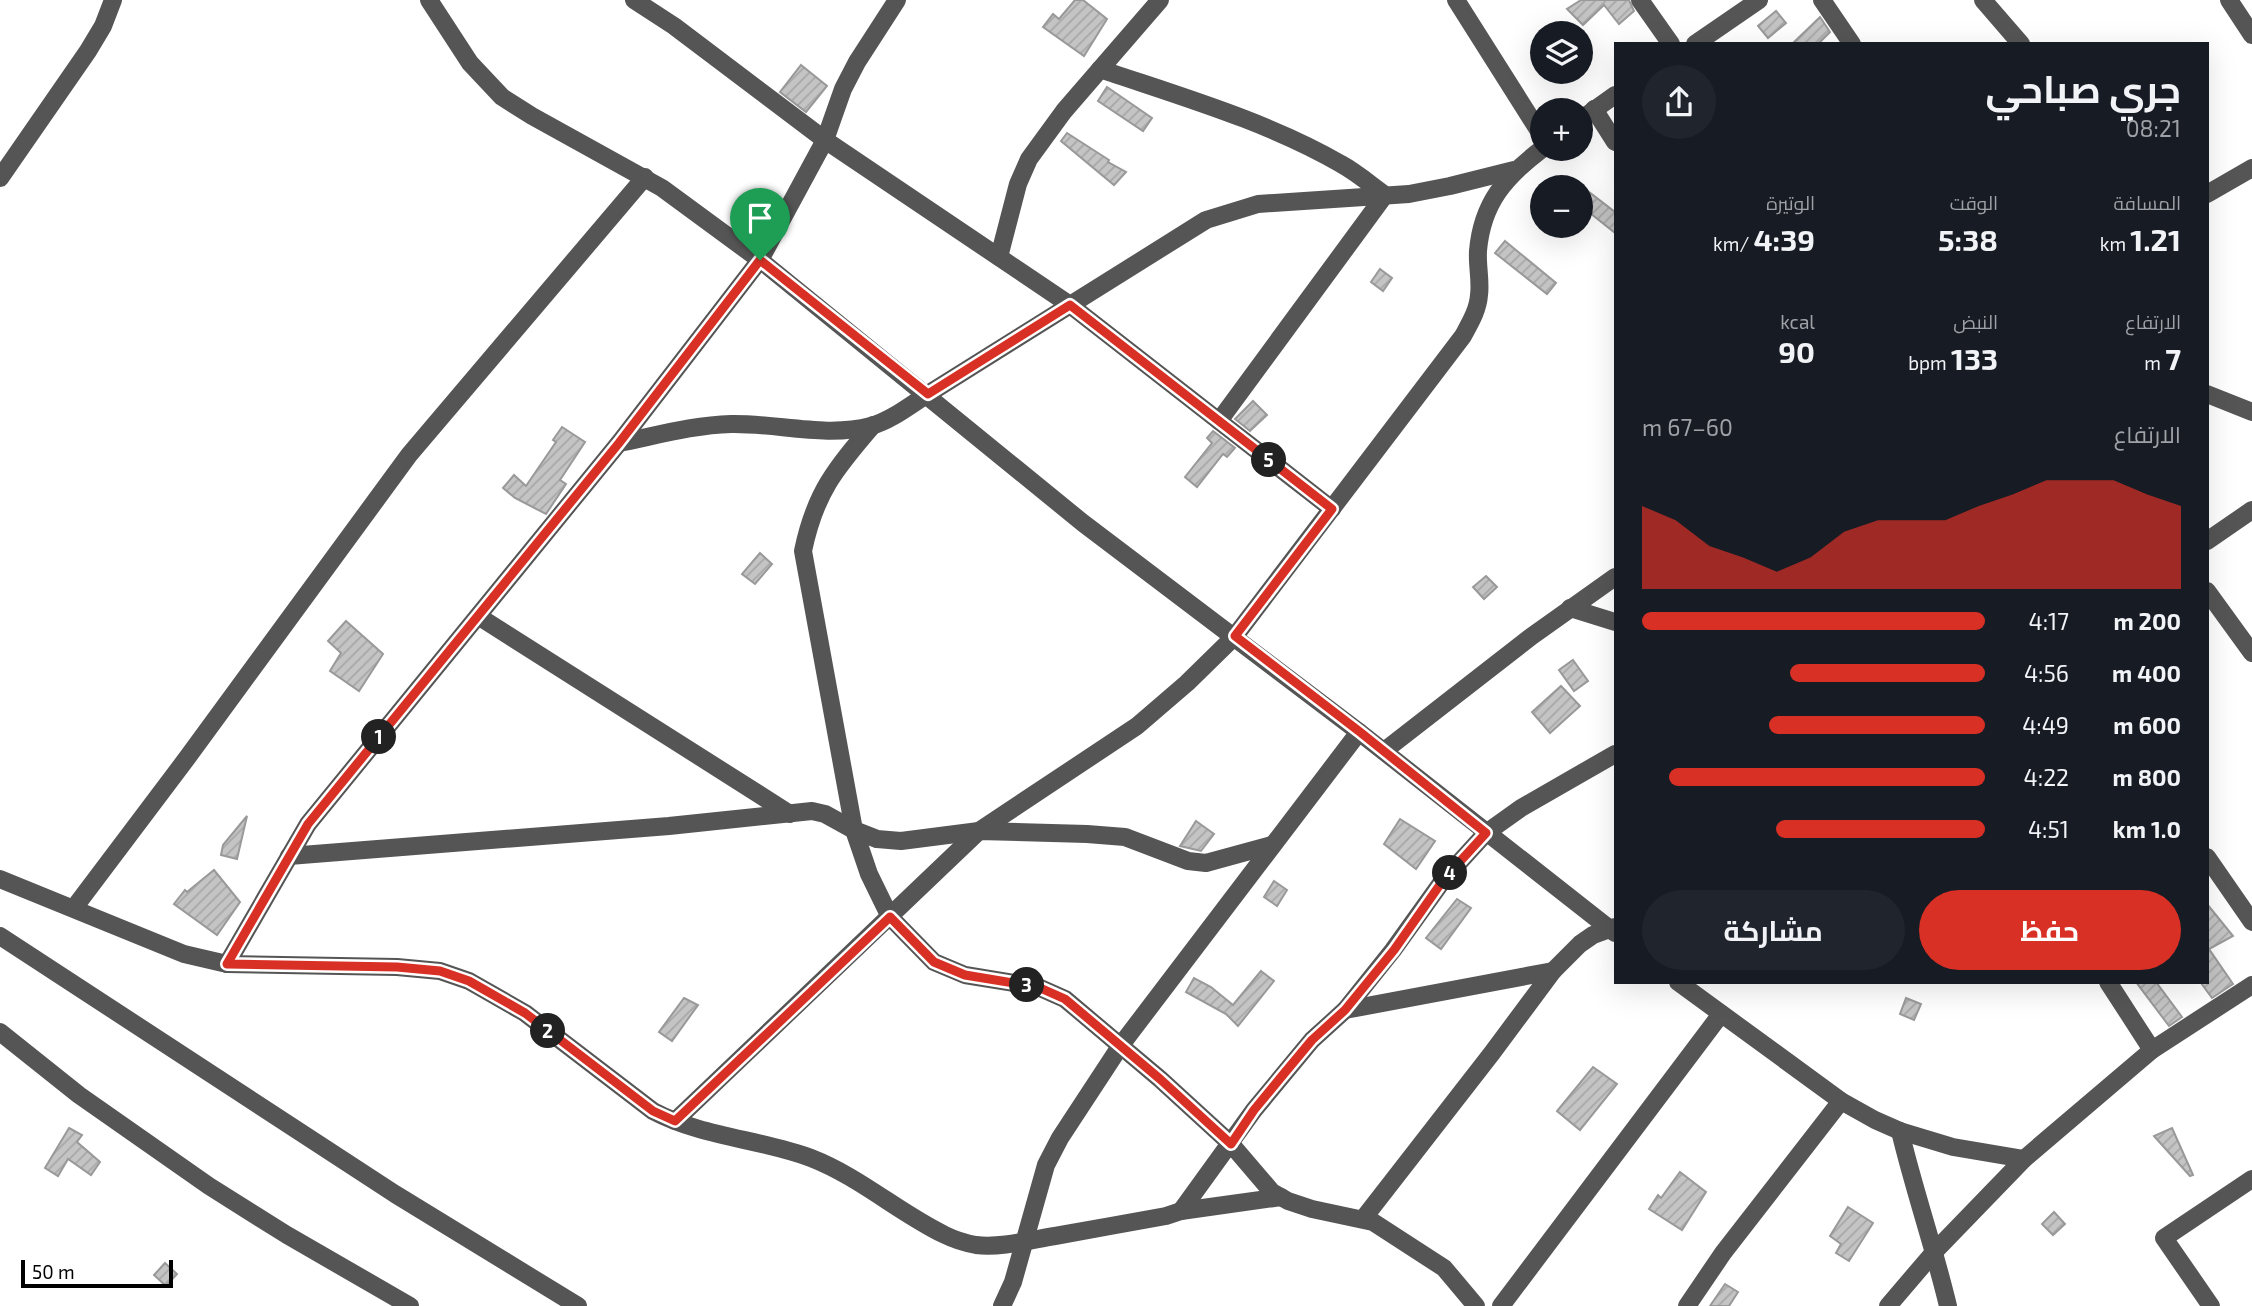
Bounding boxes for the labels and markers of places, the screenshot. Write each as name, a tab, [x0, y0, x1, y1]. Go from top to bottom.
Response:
pin	[730, 188, 790, 260]
pin: 5	[1252, 442, 1286, 477]
pin: 1	[362, 720, 396, 754]
pin: 4	[1432, 856, 1468, 890]
pin: 3	[1010, 968, 1044, 1002]
pin: 2	[530, 1014, 566, 1048]

